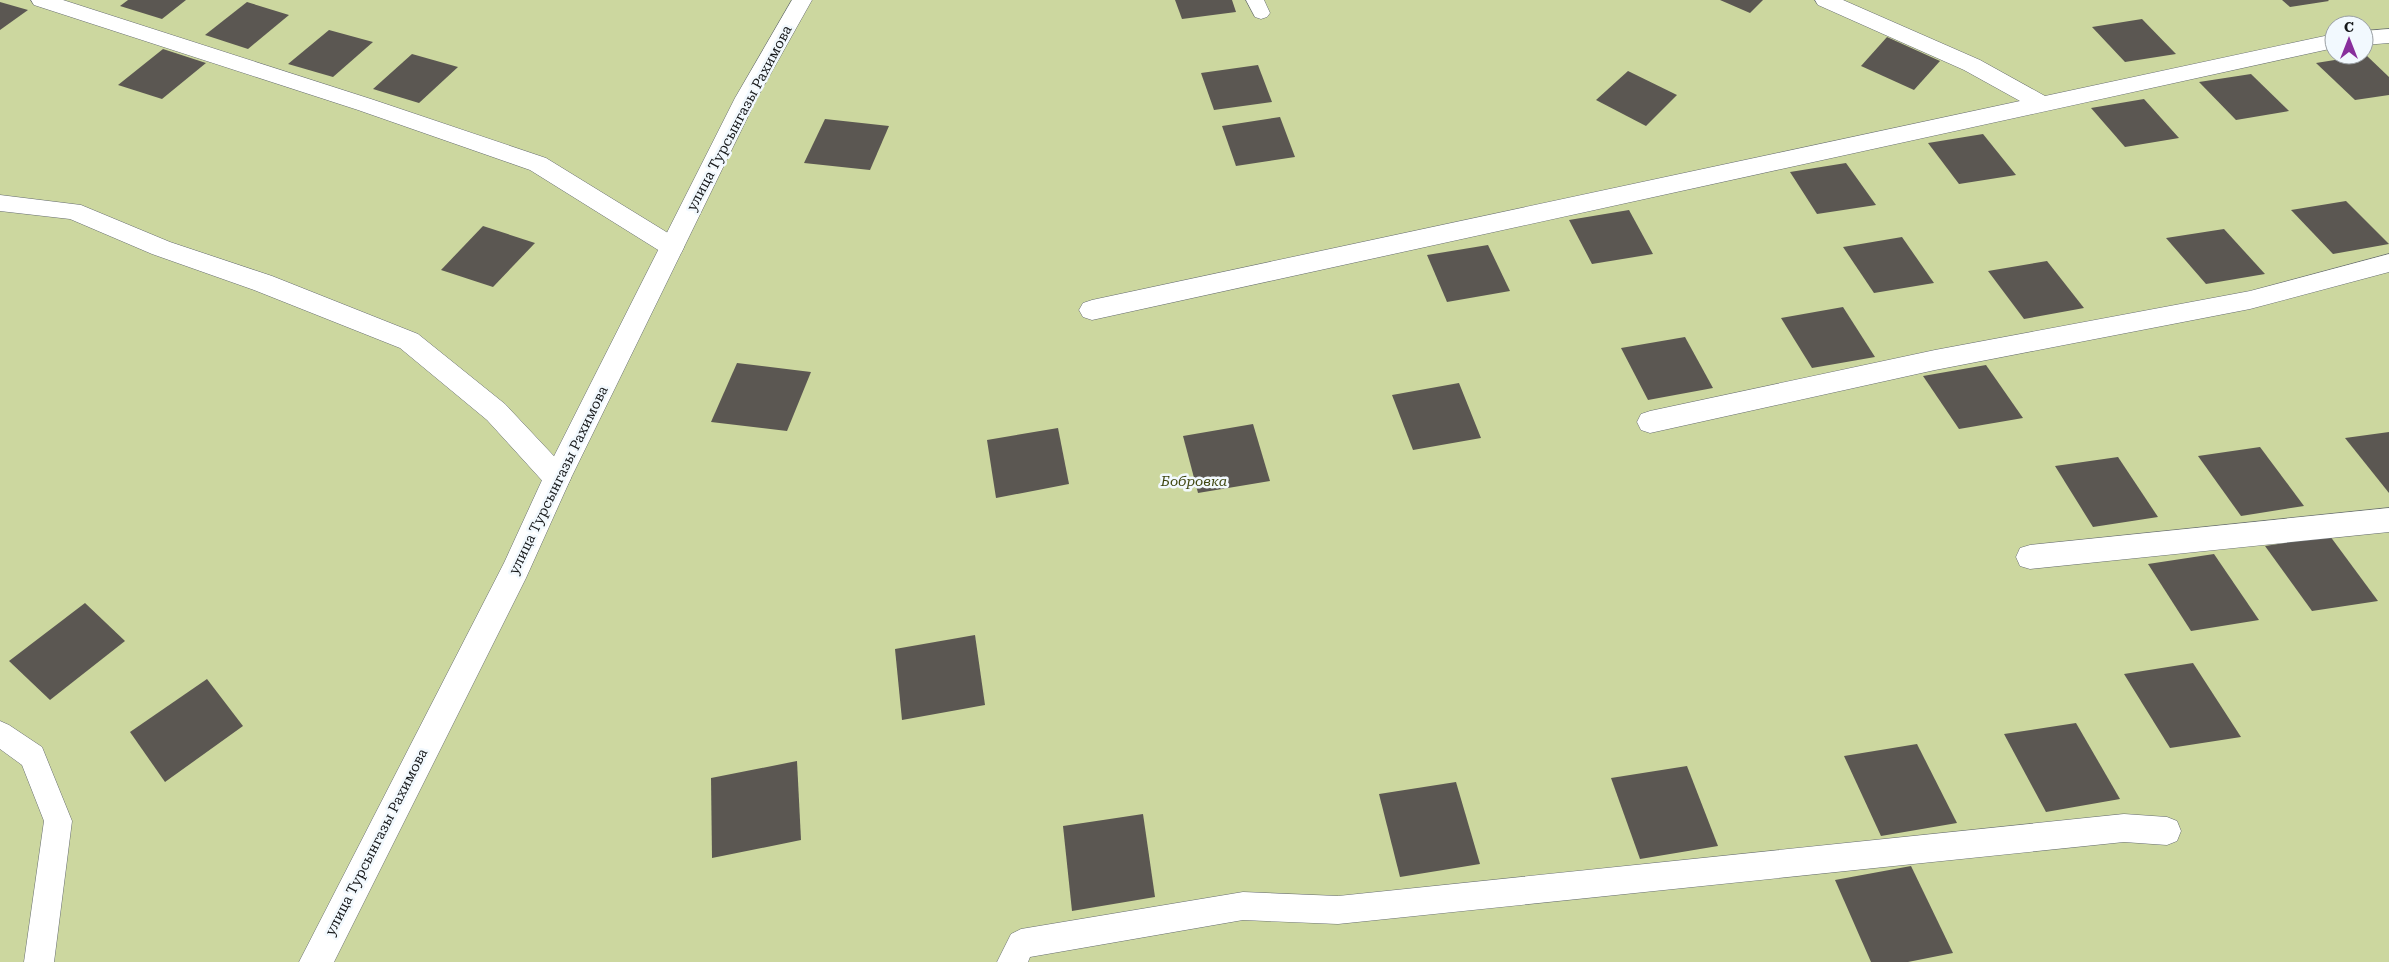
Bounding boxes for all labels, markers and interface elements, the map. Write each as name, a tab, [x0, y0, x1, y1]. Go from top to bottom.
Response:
north arrow	[2324, 15, 2374, 65]
text: С	[2344, 19, 2354, 35]
street label: улица Турсынгазы Рахимова	[683, 22, 795, 213]
street label: улица Турсынгазы Рахимова	[505, 383, 611, 577]
park label: Бобровка	[1160, 473, 1227, 489]
street label: улица Турсынгазы Рахимова	[322, 745, 430, 938]

